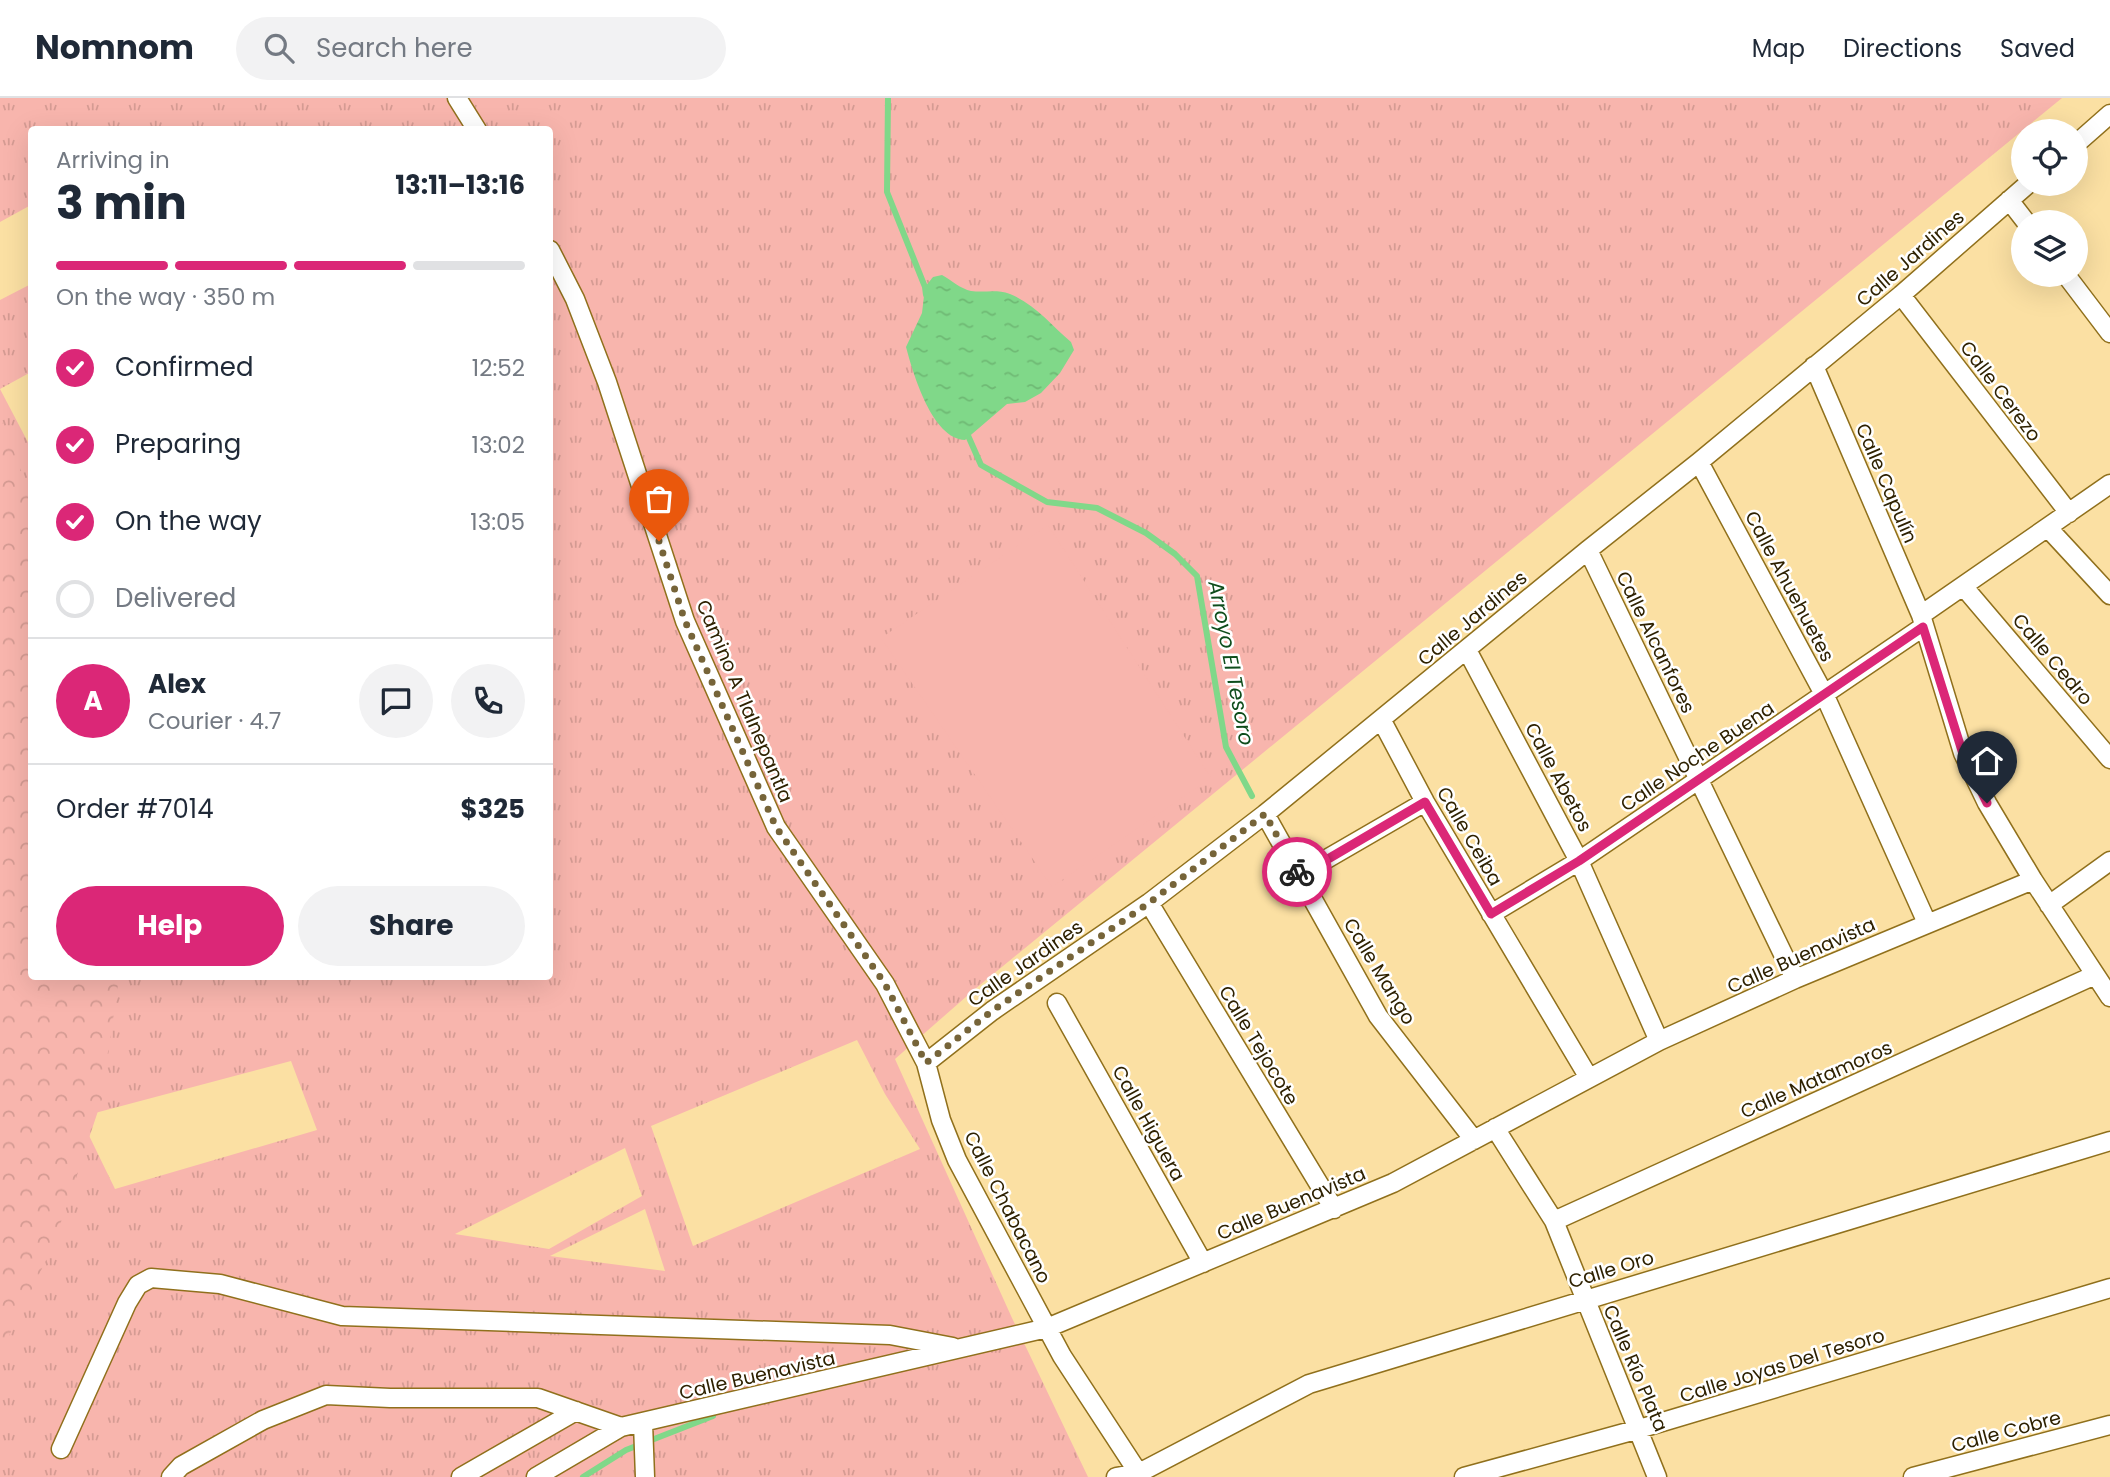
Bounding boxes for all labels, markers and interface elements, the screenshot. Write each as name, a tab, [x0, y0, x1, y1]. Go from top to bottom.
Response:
search box	[236, 17, 726, 80]
text: Nomnom	[35, 24, 194, 71]
icon: search	[260, 29, 298, 67]
text: Search here	[316, 30, 473, 66]
text: Map	[1752, 32, 1805, 65]
text: Directions	[1843, 32, 1962, 65]
text: Saved	[2000, 32, 2075, 65]
map controls	[2011, 119, 2088, 287]
button: locate	[2011, 119, 2088, 196]
text: Arriving in	[56, 144, 170, 176]
text: 13:11–13:16	[395, 167, 525, 203]
text: 3 min	[56, 171, 187, 235]
street label: Calle Jardines	[1850, 204, 1970, 313]
button: layers	[2011, 210, 2088, 287]
text: On the way · 350 m	[56, 281, 275, 313]
street label: Calle Cerezo	[1954, 335, 2047, 447]
icon: check	[56, 349, 94, 387]
text: Confirmed	[115, 349, 253, 385]
text: 12:52	[472, 352, 525, 384]
street label: Calle Capulín	[1849, 419, 1924, 547]
icon: check	[56, 426, 94, 464]
text: Preparing	[115, 426, 241, 462]
text: 13:02	[472, 429, 525, 461]
pin	[629, 469, 689, 541]
icon: bag	[640, 480, 678, 518]
icon: check	[56, 503, 94, 541]
text: On the way	[115, 503, 262, 539]
text: 13:05	[470, 506, 525, 538]
street label: Calle Ahuehuetes	[1738, 506, 1841, 666]
street label: Calle Jardines	[1412, 565, 1533, 672]
street label: Calle Alcanfores	[1609, 567, 1702, 718]
water label: Arroyo El Tesoro	[1201, 577, 1262, 748]
text: Delivered	[115, 580, 236, 616]
street label: Camino A Tlalnepantla	[690, 596, 800, 807]
street label: Calle Cedro	[2006, 608, 2099, 711]
button: chat	[359, 664, 433, 738]
button: phone	[451, 664, 525, 738]
text: Alex	[148, 666, 206, 702]
text: A	[83, 683, 103, 719]
street label: Calle Noche Buena	[1615, 695, 1780, 818]
text: Courier · 4.7	[148, 705, 281, 737]
street label: Calle Abetos	[1518, 718, 1599, 837]
pin	[1957, 731, 2017, 803]
icon: home	[1968, 742, 2006, 780]
street label: Calle Ceiba	[1430, 782, 1509, 891]
text: Order #7014	[56, 791, 214, 827]
text: $325	[460, 791, 525, 827]
courier	[1262, 837, 1332, 907]
icon: bike	[1278, 853, 1316, 891]
button: Help	[56, 886, 284, 966]
button: Share	[298, 886, 525, 966]
street label: Calle Buenavista	[1723, 911, 1879, 1000]
street label: Calle Mango	[1337, 913, 1422, 1030]
street label: Calle Jardines	[962, 914, 1088, 1013]
street label: Calle Tejocote	[1212, 980, 1305, 1110]
street label: Calle Matamoros	[1736, 1034, 1896, 1125]
street label: Calle Higuera	[1106, 1061, 1191, 1186]
street label: Calle Chabacano	[957, 1126, 1058, 1288]
street label: Calle Buenavista	[1213, 1160, 1370, 1247]
street label: Calle Oro	[1565, 1244, 1657, 1295]
street label: Calle Río Plata	[1597, 1301, 1674, 1436]
street label: Calle Joyas Del Tesoro	[1676, 1321, 1888, 1410]
street label: Calle Buenavista	[676, 1344, 838, 1407]
street label: Calle Cobre	[1948, 1404, 2064, 1459]

